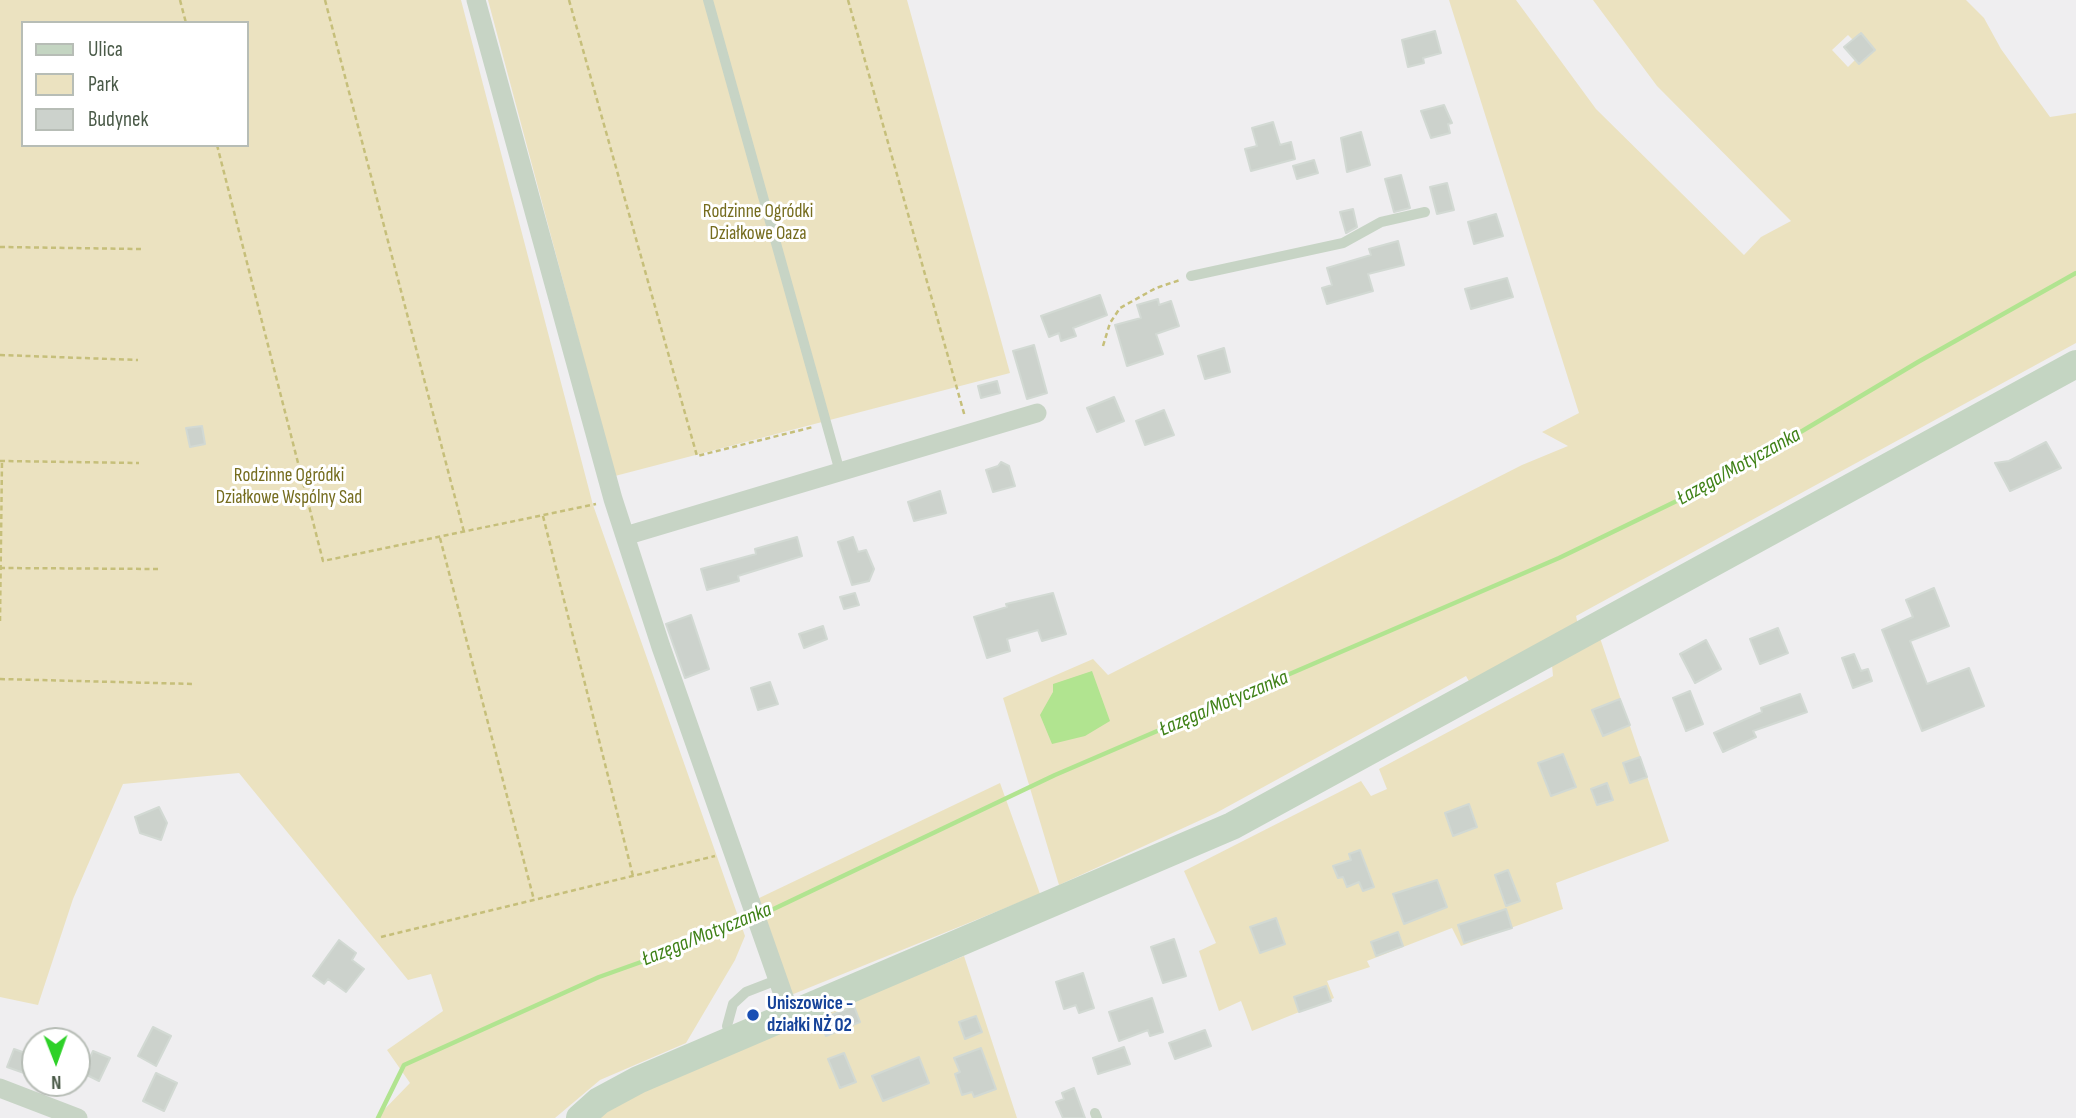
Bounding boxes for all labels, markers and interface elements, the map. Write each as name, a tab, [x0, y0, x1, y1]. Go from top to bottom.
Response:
legend	[21, 21, 248, 147]
text: Ulica	[88, 37, 123, 62]
text: Park	[88, 72, 119, 97]
text: Budynek	[88, 107, 148, 132]
park label: Rodzinne Ogródki Działkowe Oaza	[703, 201, 813, 245]
water label: Łazęga/Motyczanka	[1673, 423, 1805, 511]
park label: Rodzinne Ogródki Działkowe Wspólny Sad	[216, 465, 362, 509]
water label: Łazęga/Motyczanka	[1156, 666, 1292, 742]
water label: Łazęga/Motyczanka	[639, 898, 775, 972]
place label: Uniszowice - działki NŻ 02	[767, 993, 853, 1037]
marker: Uniszowice - działki NŻ 02	[745, 1007, 761, 1023]
north arrow	[21, 1027, 91, 1097]
text: N	[51, 1070, 62, 1093]

